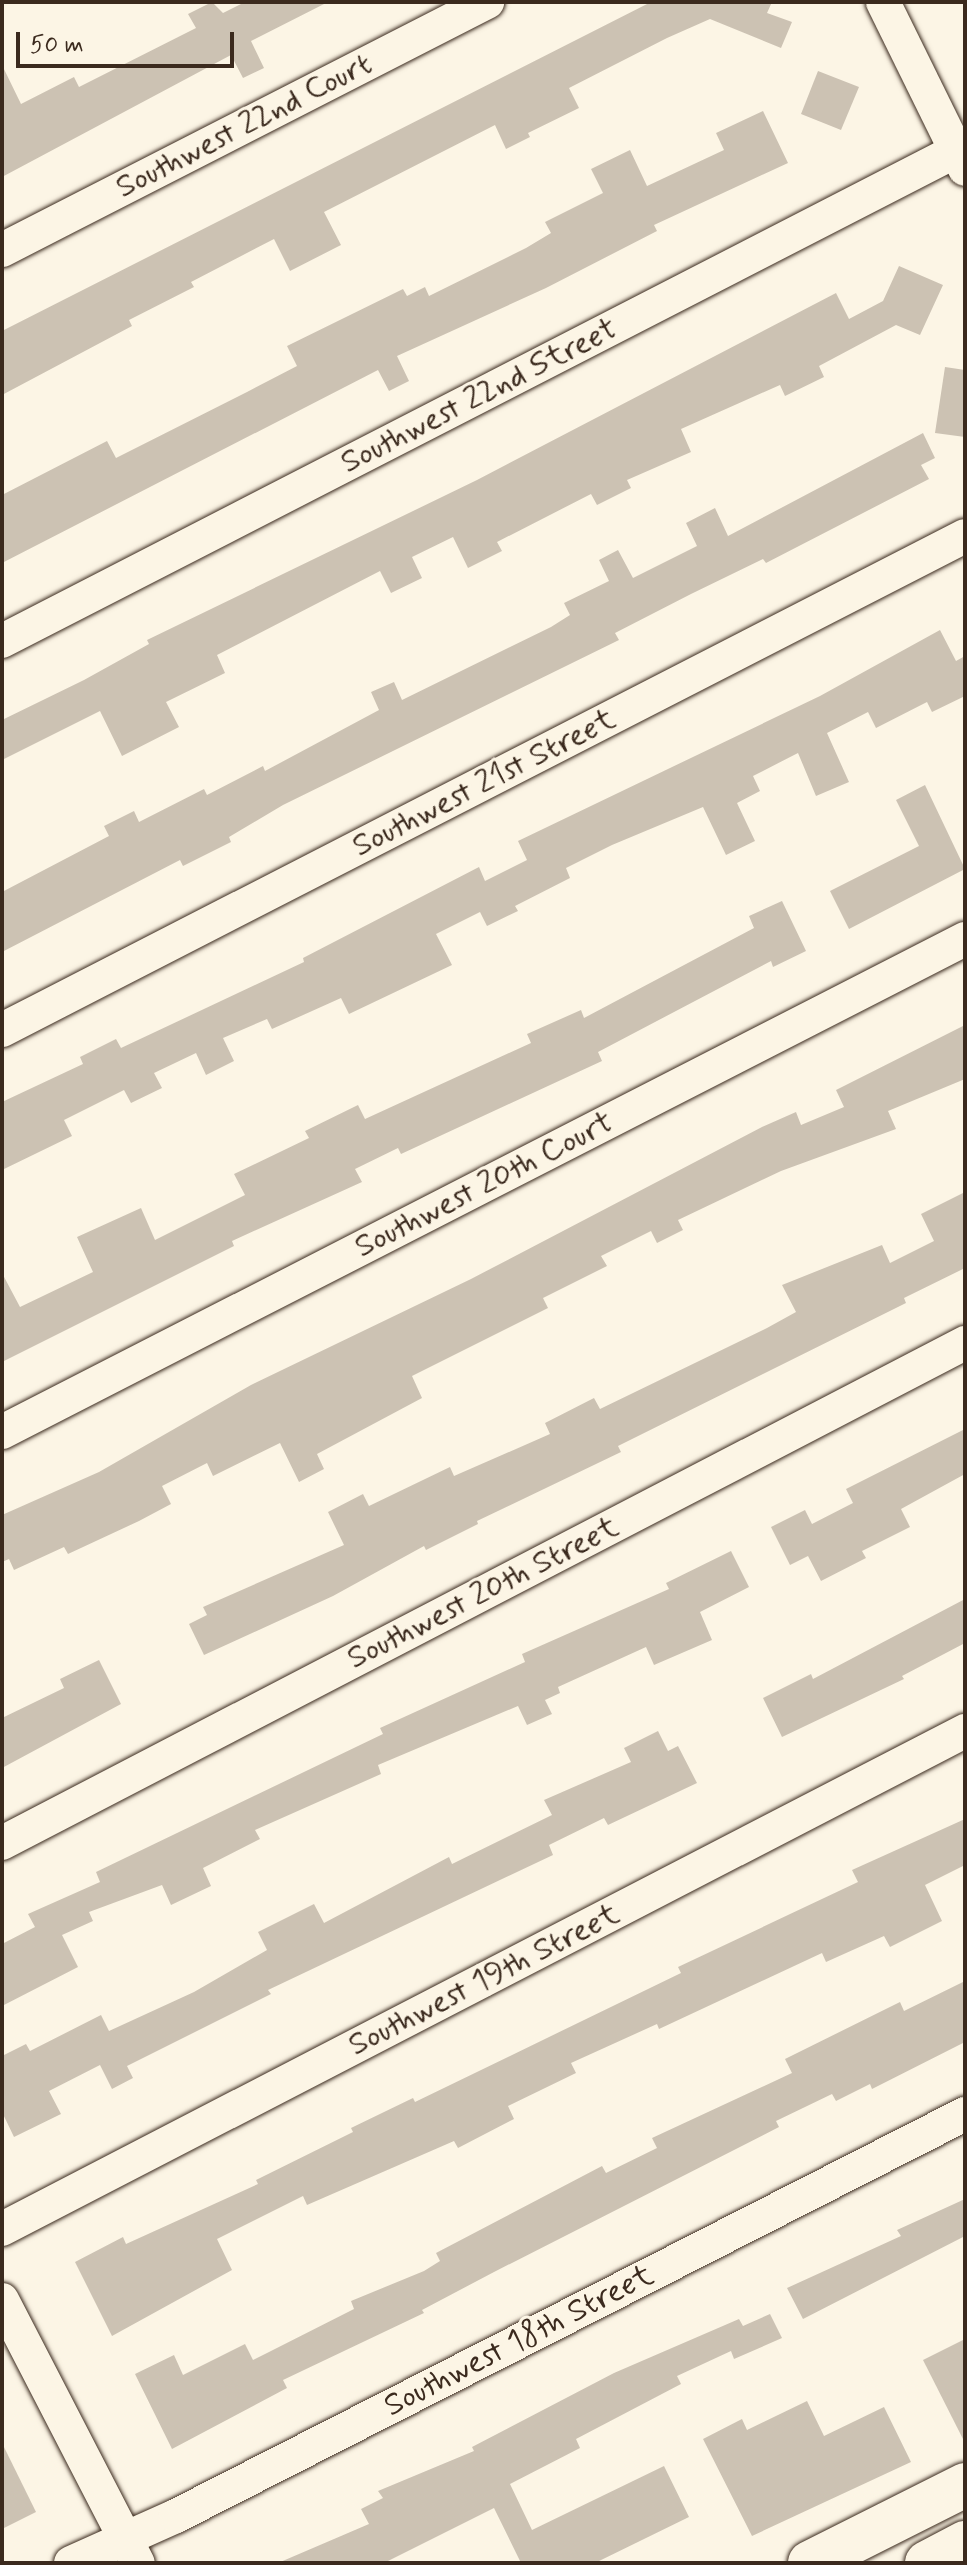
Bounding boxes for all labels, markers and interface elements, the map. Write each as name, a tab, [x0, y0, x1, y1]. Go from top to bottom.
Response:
scale bar	[20, 16, 238, 66]
text: 50 m	[30, 30, 84, 61]
street label: Southwest 22nd Court	[107, 43, 381, 209]
street label: Southwest 22nd Street	[335, 310, 623, 482]
street label: Southwest 21st Street	[346, 700, 622, 866]
street label: Southwest 20th Court	[348, 1103, 620, 1267]
street label: Southwest 20th Street	[341, 1508, 625, 1678]
street label: Southwest 19th Street	[342, 1895, 626, 2065]
street label: Southwest 18th Street	[378, 2256, 660, 2426]

